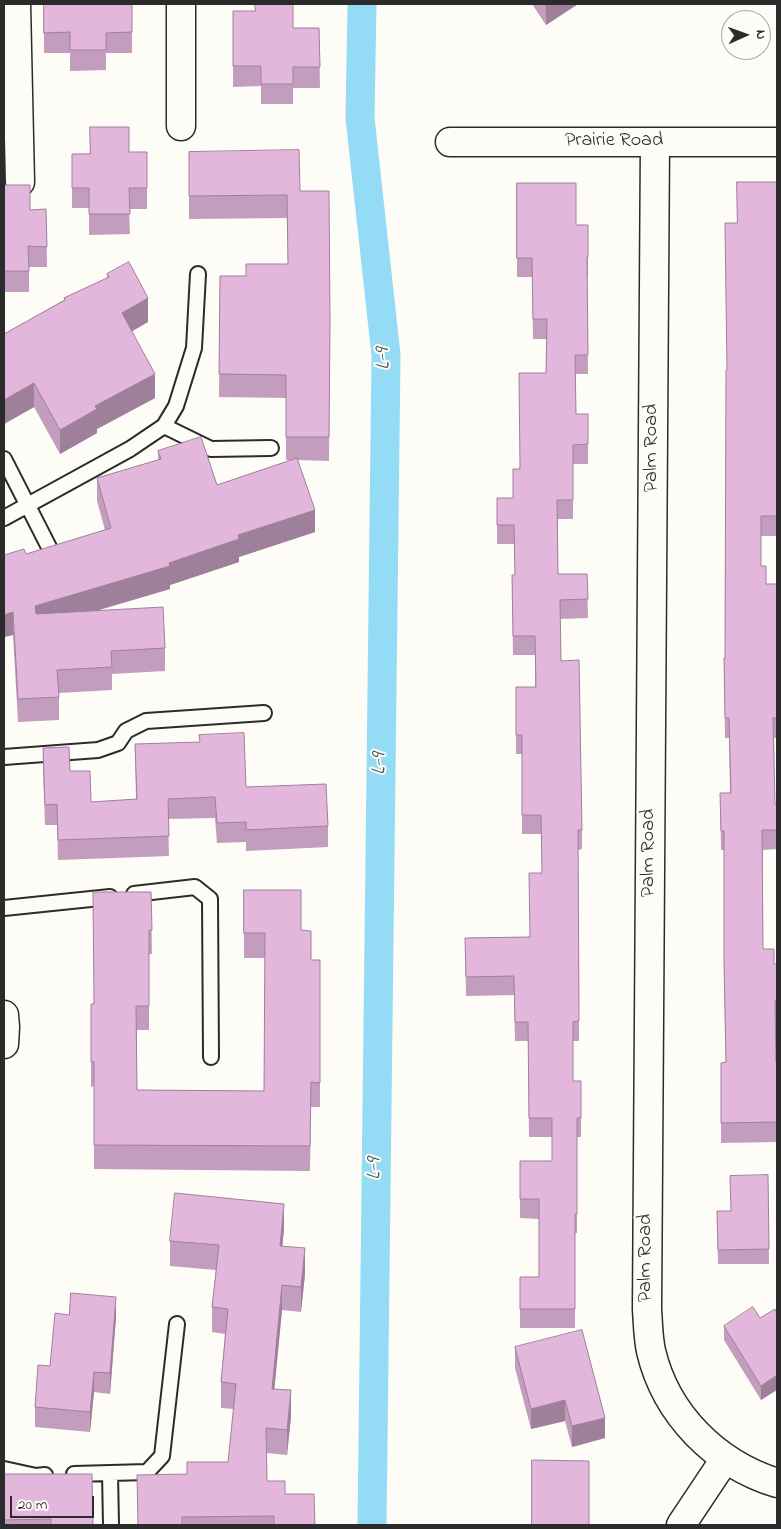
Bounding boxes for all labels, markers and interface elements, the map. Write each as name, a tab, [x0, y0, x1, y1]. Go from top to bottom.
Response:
north arrow	[721, 10, 771, 60]
text: N	[750, 29, 771, 40]
street label: Prairie Road	[565, 130, 663, 154]
water label: L-9	[372, 348, 398, 370]
street label: Palm Road	[641, 404, 665, 492]
water label: L-9	[368, 753, 394, 775]
street label: Palm Road	[638, 809, 662, 897]
water label: L-9	[363, 1158, 389, 1180]
street label: Palm Road	[635, 1214, 659, 1302]
scale bar	[12, 1486, 96, 1518]
text: 20 m	[18, 1494, 47, 1516]

